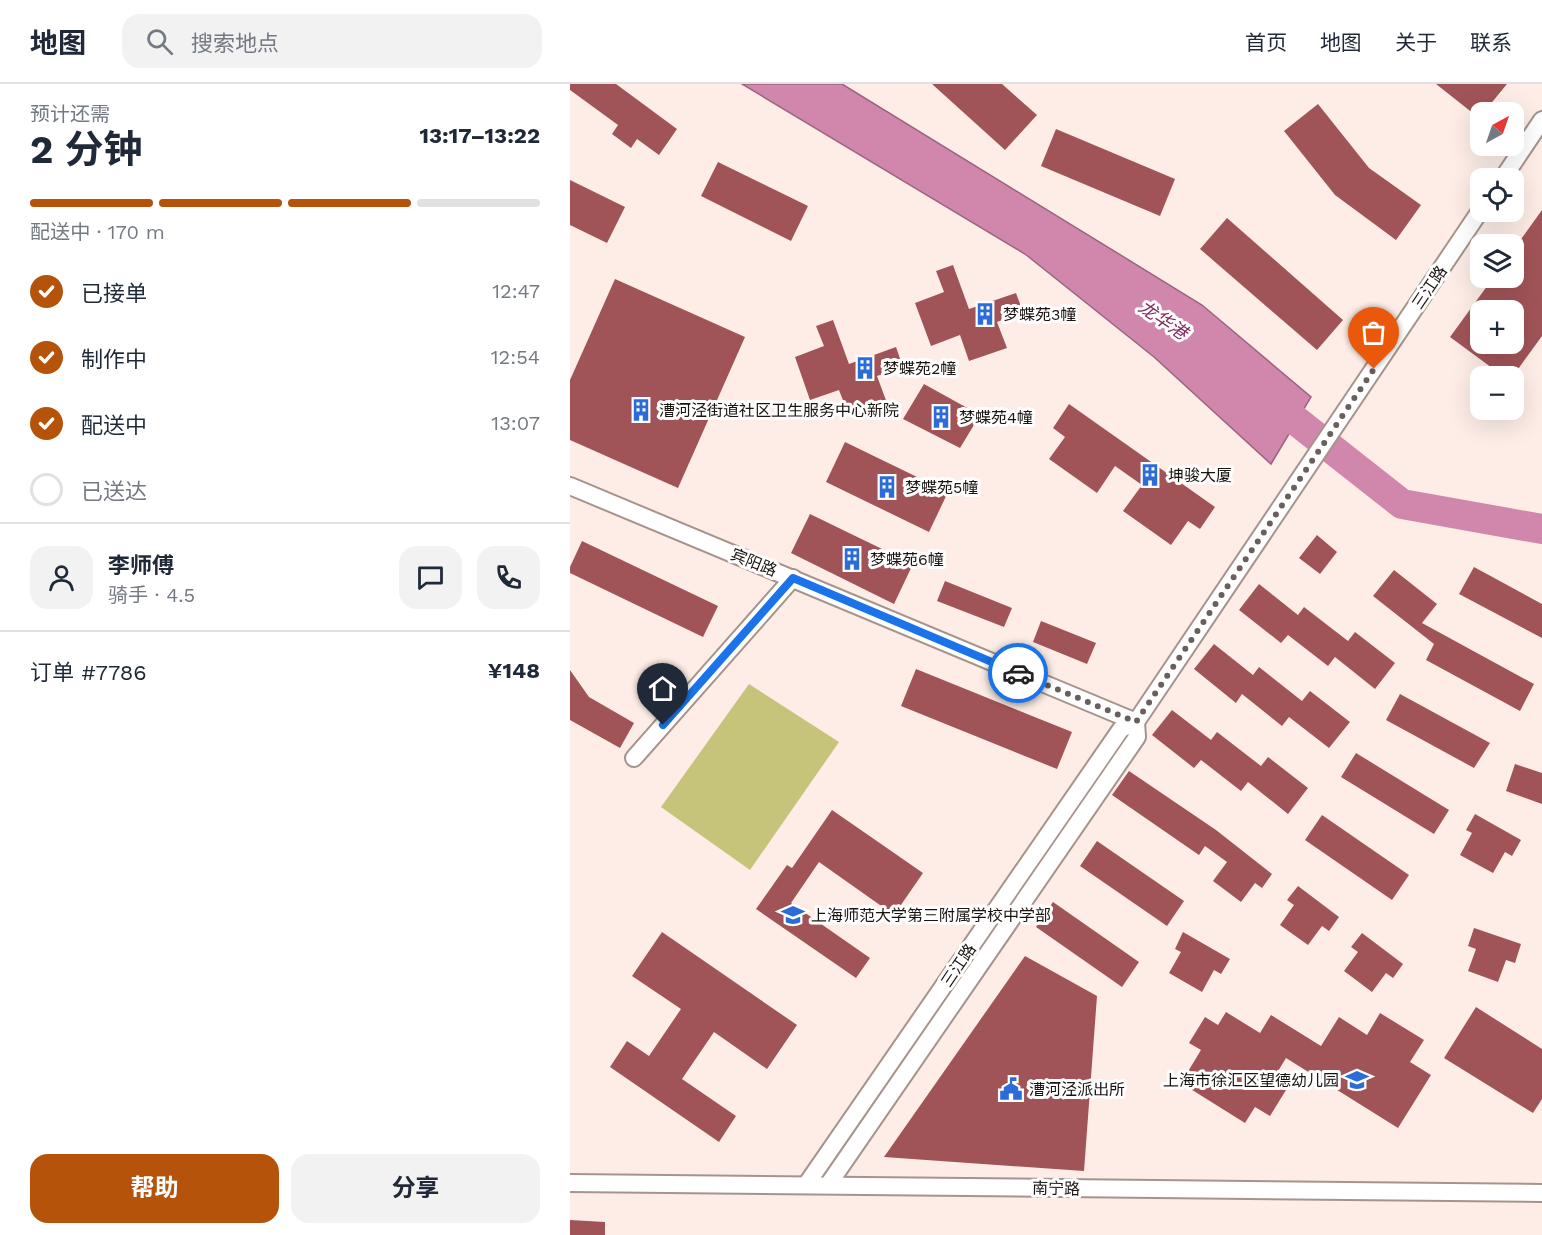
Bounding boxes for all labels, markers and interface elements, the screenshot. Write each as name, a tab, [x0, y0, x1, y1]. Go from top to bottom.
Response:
search box	[122, 14, 542, 68]
icon: search	[143, 25, 176, 58]
text: 地图	[30, 27, 86, 60]
text: 首页	[1245, 30, 1287, 55]
text: 地图	[1320, 30, 1362, 55]
text: 关于	[1395, 30, 1437, 55]
text: 联系	[1470, 30, 1512, 55]
text: 搜索地点	[191, 31, 279, 56]
text: 预计还需	[30, 102, 110, 126]
north arrow	[1470, 102, 1524, 156]
map controls	[1470, 102, 1524, 420]
text: 13:17–13:22	[420, 123, 540, 148]
text: 2 分钟	[30, 127, 142, 172]
button: locate	[1470, 168, 1524, 222]
text: 配送中 · 170 m	[30, 220, 165, 244]
button: layers	[1470, 234, 1524, 288]
street label: 三江路	[1408, 262, 1451, 312]
icon: check	[30, 275, 63, 308]
text: 12:47	[492, 279, 540, 303]
text: 已接单	[81, 281, 147, 306]
water label: 龙华港	[1135, 296, 1194, 345]
button: +	[1470, 300, 1524, 354]
building icon: 梦蝶苑3幢	[972, 301, 998, 327]
place label: 梦蝶苑3幢	[1003, 305, 1076, 324]
pin	[1348, 307, 1399, 369]
icon: bag	[1357, 316, 1390, 349]
icon: check	[30, 341, 63, 374]
text: 12:54	[491, 345, 540, 369]
text: 制作中	[81, 347, 147, 372]
building icon: 梦蝶苑2幢	[852, 355, 878, 381]
place label: 梦蝶苑2幢	[883, 359, 956, 378]
button: −	[1470, 366, 1524, 420]
building icon: 漕河泾街道社区卫生服务中心新院	[628, 397, 654, 423]
place label: 漕河泾街道社区卫生服务中心新院	[659, 401, 899, 420]
building icon: 梦蝶苑4幢	[928, 404, 954, 430]
icon: check	[30, 407, 63, 440]
place label: 梦蝶苑4幢	[959, 408, 1033, 427]
text: 13:07	[491, 411, 540, 435]
text: 配送中	[81, 413, 147, 438]
building icon: 坤骏大厦	[1137, 462, 1163, 488]
place label: 坤骏大厦	[1168, 466, 1232, 485]
building icon: 梦蝶苑5幢	[874, 474, 900, 500]
place label: 梦蝶苑5幢	[905, 478, 978, 497]
text: 已送达	[81, 479, 147, 504]
street label: 宾阳路	[728, 545, 780, 580]
button: person	[30, 546, 93, 609]
button: chat	[399, 546, 462, 609]
button: phone	[477, 546, 540, 609]
building icon: 梦蝶苑6幢	[839, 546, 865, 572]
place label: 梦蝶苑6幢	[870, 550, 944, 569]
text: 李师傅	[108, 553, 174, 578]
text: 骑手 · 4.5	[108, 583, 195, 607]
courier	[988, 643, 1048, 703]
icon: car	[1002, 657, 1035, 690]
text: ¥148	[488, 658, 540, 683]
text: 订单 #7786	[30, 660, 147, 685]
pin	[637, 663, 688, 725]
icon: home	[646, 672, 679, 705]
school or university icon: 上海师范大学第三附属学校中学部	[780, 902, 806, 928]
place label: 上海师范大学第三附属学校中学部	[811, 906, 1051, 925]
street label: 三江路	[937, 940, 980, 990]
school or university icon: 上海市徐汇区望德幼儿园	[1344, 1067, 1370, 1093]
place label: 上海市徐汇区望德幼儿园	[1163, 1071, 1339, 1090]
public building icon: 漕河泾派出所	[998, 1076, 1024, 1102]
place label: 漕河泾派出所	[1029, 1080, 1125, 1099]
button: 帮助	[30, 1154, 279, 1223]
button: 分享	[291, 1154, 540, 1223]
street label: 南宁路	[1032, 1179, 1080, 1198]

